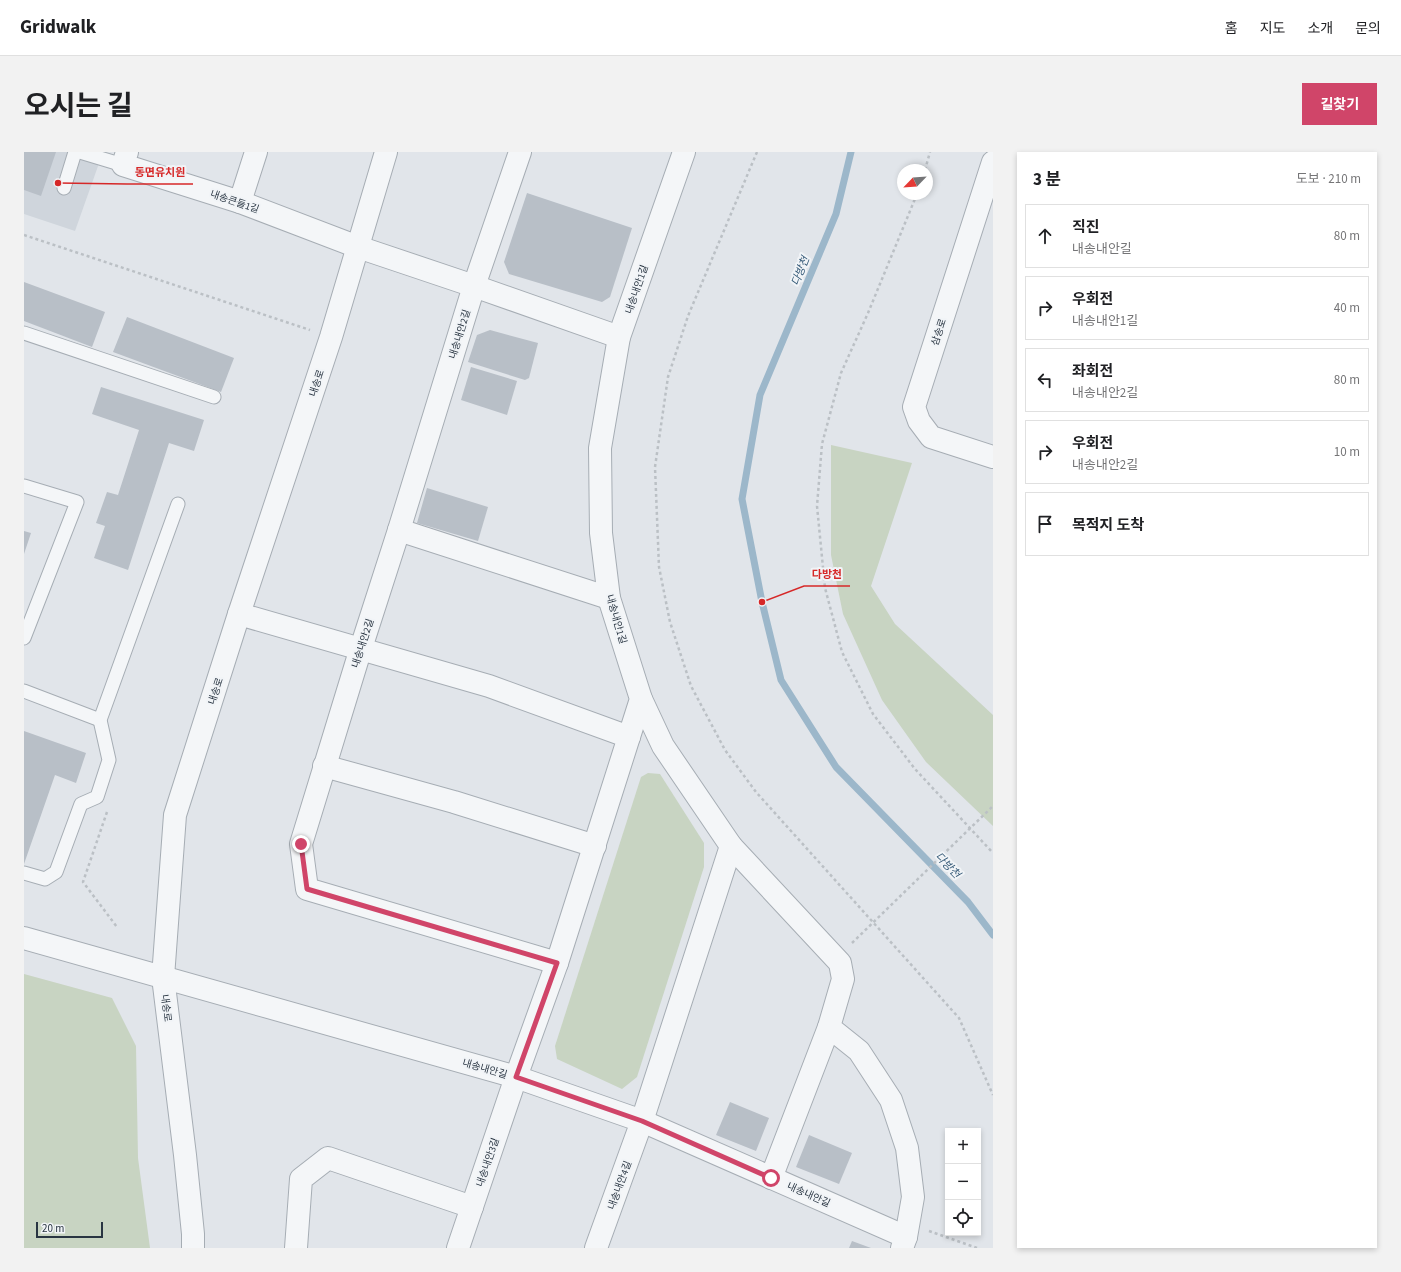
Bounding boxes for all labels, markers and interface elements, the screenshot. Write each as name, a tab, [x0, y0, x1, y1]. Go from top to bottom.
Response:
text: Gridwalk	[20, 14, 96, 41]
text: 홈	[1225, 19, 1238, 39]
text: 지도	[1260, 19, 1285, 39]
text: 소개	[1307, 19, 1333, 39]
text: 문의	[1355, 19, 1381, 39]
button: 길찾기	[1302, 83, 1377, 125]
text: 오시는 길	[24, 86, 133, 126]
callout: 동면유치원	[127, 161, 193, 184]
north arrow	[897, 164, 933, 200]
text: 동면유치원	[135, 165, 185, 180]
text: 3 분	[1033, 168, 1061, 192]
text: 도보 · 210 m	[1296, 170, 1361, 188]
street label: 내송큰들1길	[208, 187, 261, 217]
text: 직진	[1072, 217, 1100, 238]
icon: ahead	[1034, 225, 1056, 247]
text: 80 m	[1334, 227, 1360, 245]
text: 내송내안길	[1072, 240, 1132, 258]
water label: 다방천	[788, 253, 814, 288]
street label: 내송내안1길	[622, 263, 652, 316]
text: 우회전	[1072, 289, 1113, 310]
icon: right	[1034, 297, 1056, 319]
text: 40 m	[1334, 299, 1360, 317]
street label: 내송내안2길	[446, 308, 474, 361]
text: 내송내안1길	[1072, 312, 1138, 330]
street label: 삼송로	[928, 317, 950, 348]
text: 좌회전	[1072, 361, 1113, 382]
street label: 내송로	[306, 368, 328, 399]
icon: left	[1034, 369, 1056, 391]
text: 80 m	[1334, 371, 1360, 389]
text: 내송내안2길	[1072, 384, 1138, 402]
text: 우회전	[1072, 433, 1113, 454]
icon: right	[1034, 441, 1056, 463]
text: 10 m	[1334, 443, 1360, 461]
text: 내송내안2길	[1072, 456, 1138, 474]
icon: arrive	[1034, 513, 1056, 535]
text: 목적지 도착	[1072, 515, 1144, 536]
callout: 다방천	[804, 563, 850, 586]
text: 다방천	[812, 567, 842, 582]
street label: 내송내안1길	[602, 593, 630, 646]
street label: 내송내안2길	[348, 617, 377, 670]
street label: 내송로	[205, 676, 227, 707]
route end	[292, 835, 310, 853]
water label: 다방천	[932, 849, 965, 883]
street label: 내송로	[157, 994, 175, 1023]
street label: 내송내안길	[461, 1056, 509, 1082]
map controls	[945, 1128, 981, 1236]
button: +	[945, 1128, 981, 1164]
street label: 내송내안3길	[473, 1136, 503, 1189]
street label: 내송내안4길	[605, 1159, 635, 1212]
button: −	[945, 1164, 981, 1200]
route start	[762, 1169, 780, 1187]
street label: 내송내안길	[785, 1179, 832, 1211]
button: locate	[945, 1200, 981, 1236]
scale bar	[36, 1220, 103, 1239]
text: 20 m	[42, 1221, 64, 1236]

